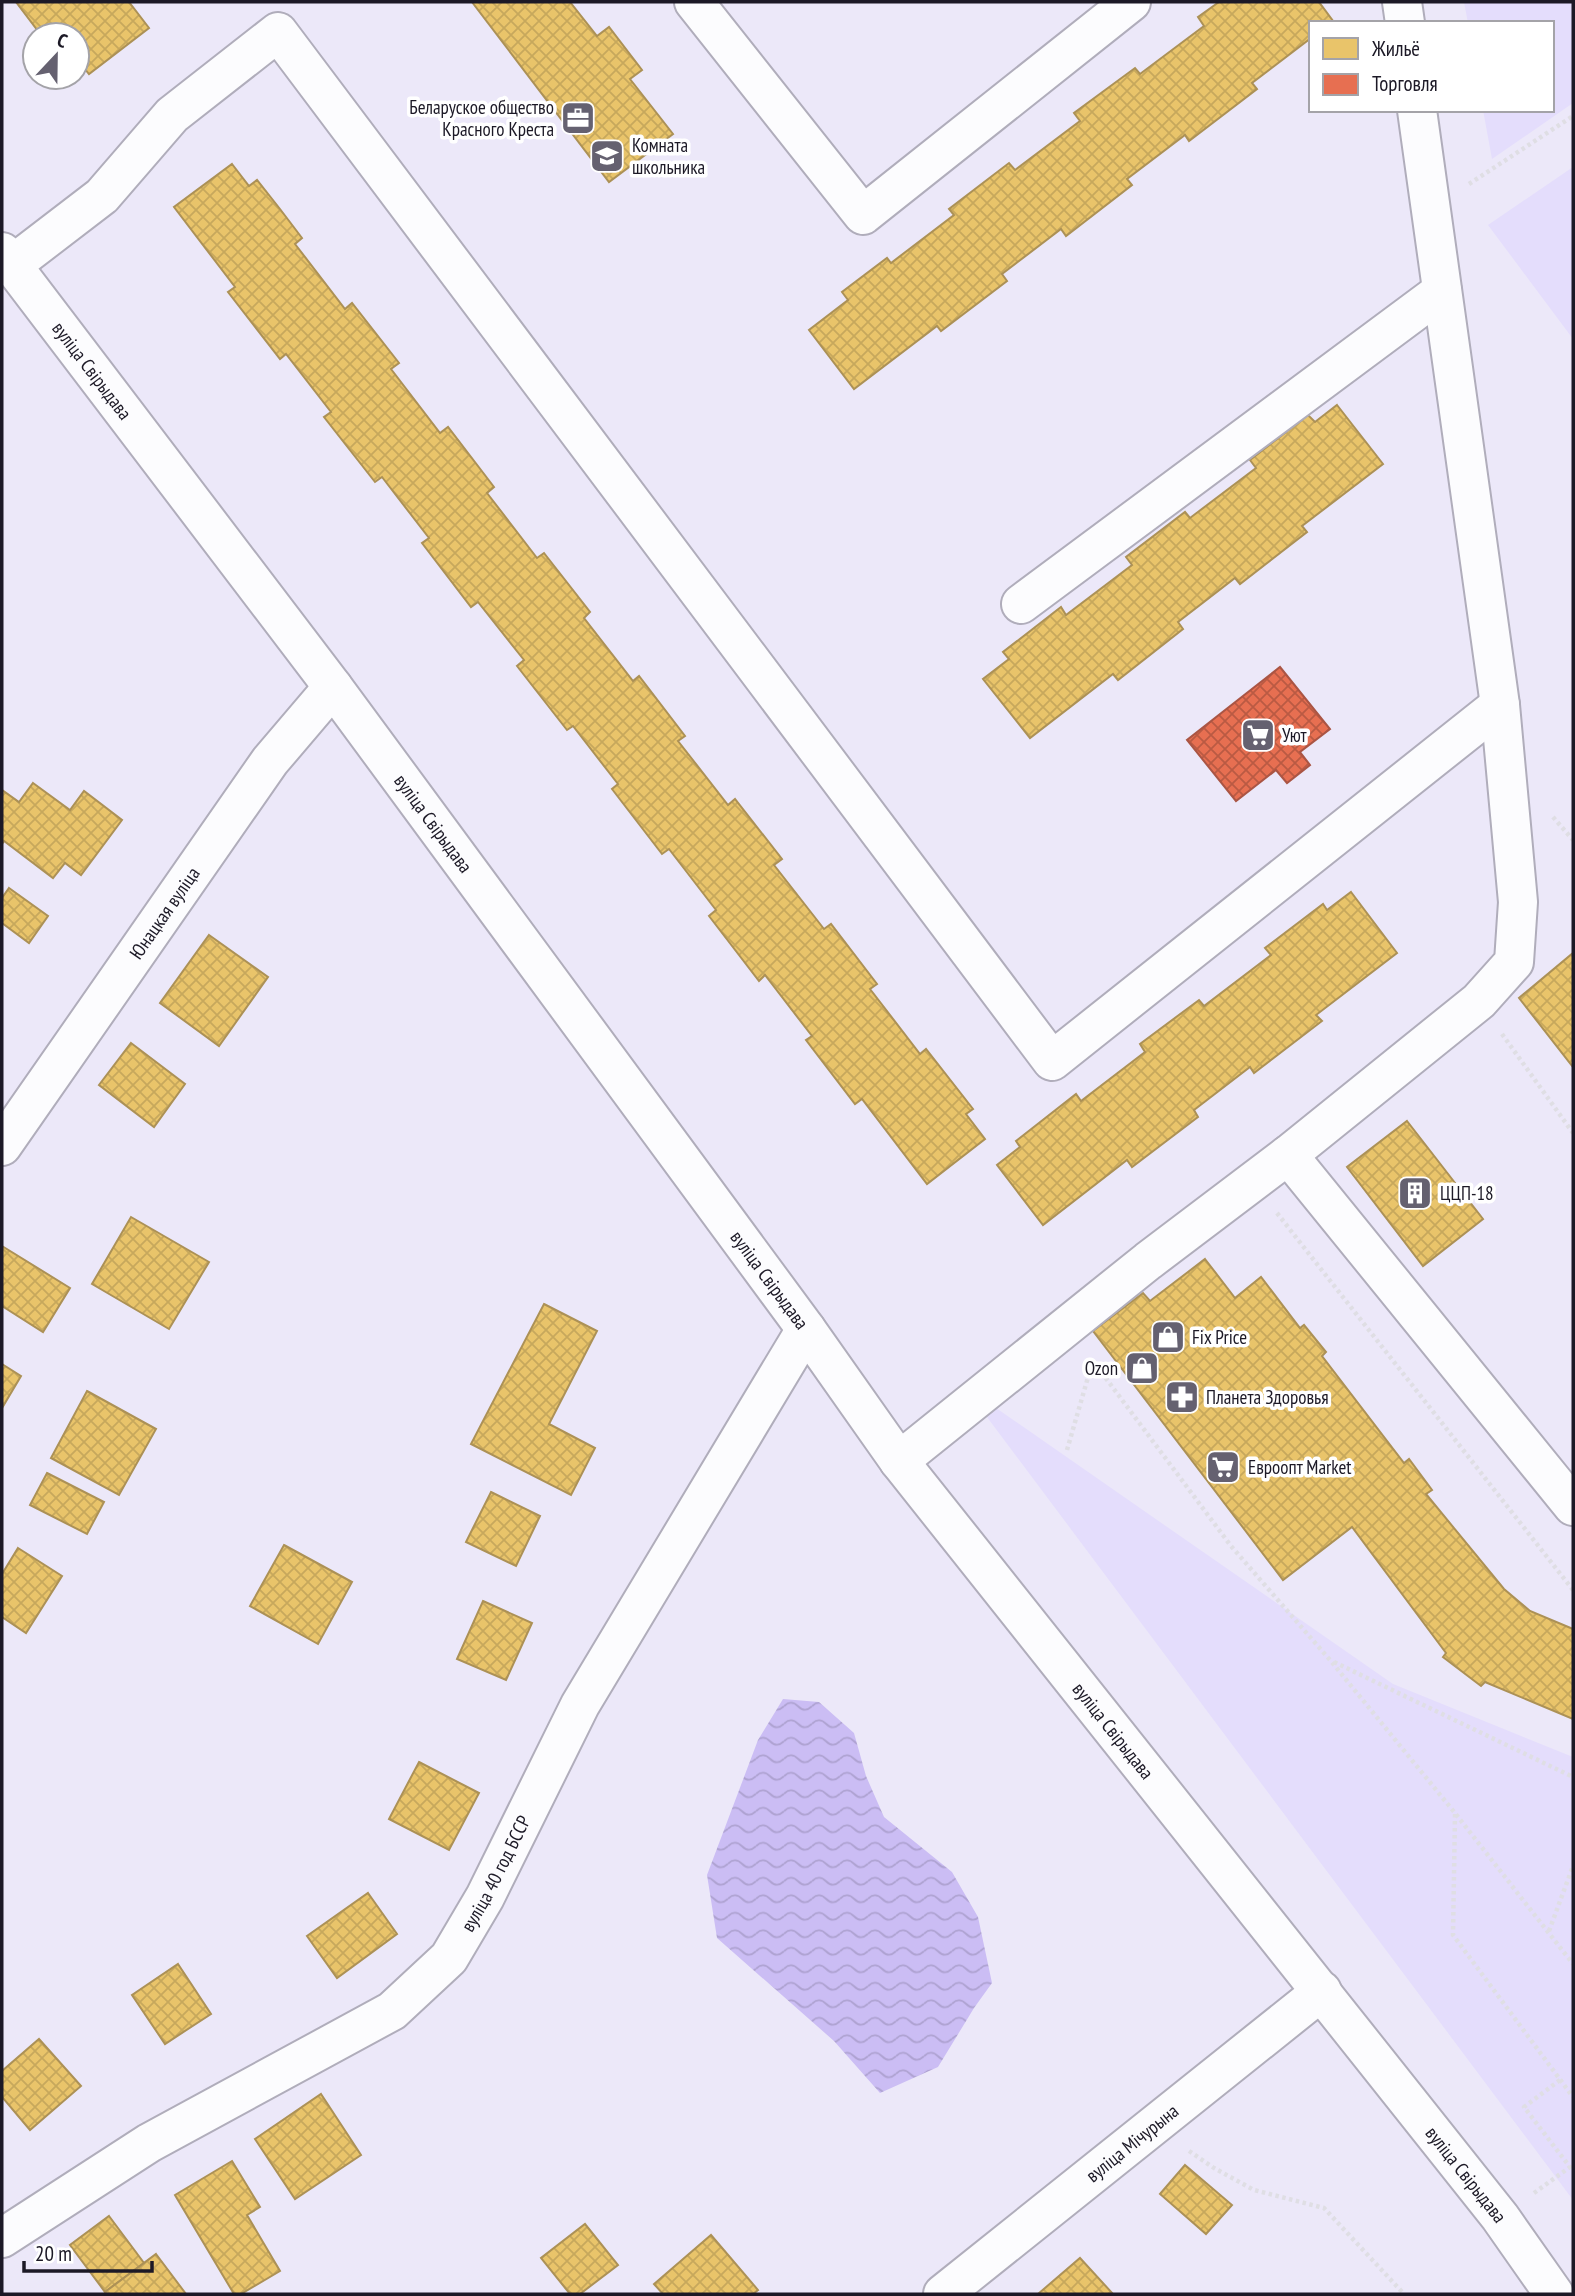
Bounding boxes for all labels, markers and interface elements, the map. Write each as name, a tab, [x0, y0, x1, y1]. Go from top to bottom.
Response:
north arrow	[21, 21, 91, 91]
legend	[1309, 21, 1554, 112]
text: С	[54, 27, 71, 53]
text: Жильё	[1371, 35, 1420, 62]
text: Торговля	[1372, 70, 1438, 97]
place label: Беларуское общество Красного Креста	[409, 95, 554, 141]
office icon: Беларуское общество Красного Креста	[559, 99, 597, 137]
place label: Комната школьника	[632, 133, 705, 179]
school or university icon: Комната школьника	[588, 137, 626, 175]
street label: вуліца Свірыдава	[47, 317, 137, 424]
supermarket icon: Уют	[1239, 716, 1277, 754]
place label: Уют	[1282, 723, 1308, 747]
street label: вуліца Свірыдава	[389, 769, 478, 877]
street label: Юнацкая вуліца	[124, 862, 205, 964]
building icon: ЦЦП-18	[1396, 1174, 1434, 1212]
place label: ЦЦП-18	[1440, 1181, 1494, 1205]
street label: вуліца Свірыдава	[726, 1226, 814, 1334]
shop icon: Fix Price	[1149, 1318, 1187, 1356]
place label: Fix Price	[1192, 1325, 1247, 1349]
shop icon: Ozon	[1123, 1349, 1161, 1387]
place label: Ozon	[1085, 1356, 1118, 1380]
pharmacy icon: Планета Здоровья	[1163, 1378, 1201, 1416]
place label: Планета Здоровья	[1206, 1385, 1329, 1409]
supermarket icon: Евроопт Market	[1204, 1448, 1242, 1486]
place label: Евроопт Market	[1248, 1455, 1352, 1479]
street label: вуліца Свірыдава	[1068, 1678, 1159, 1784]
street label: вуліца 40 год БССР	[455, 1811, 536, 1936]
street label: вуліца Мічурына	[1081, 2099, 1183, 2187]
street label: вуліца Свірыдава	[1421, 2121, 1512, 2227]
scale bar	[24, 2230, 152, 2274]
text: 20 m	[35, 2240, 72, 2267]

